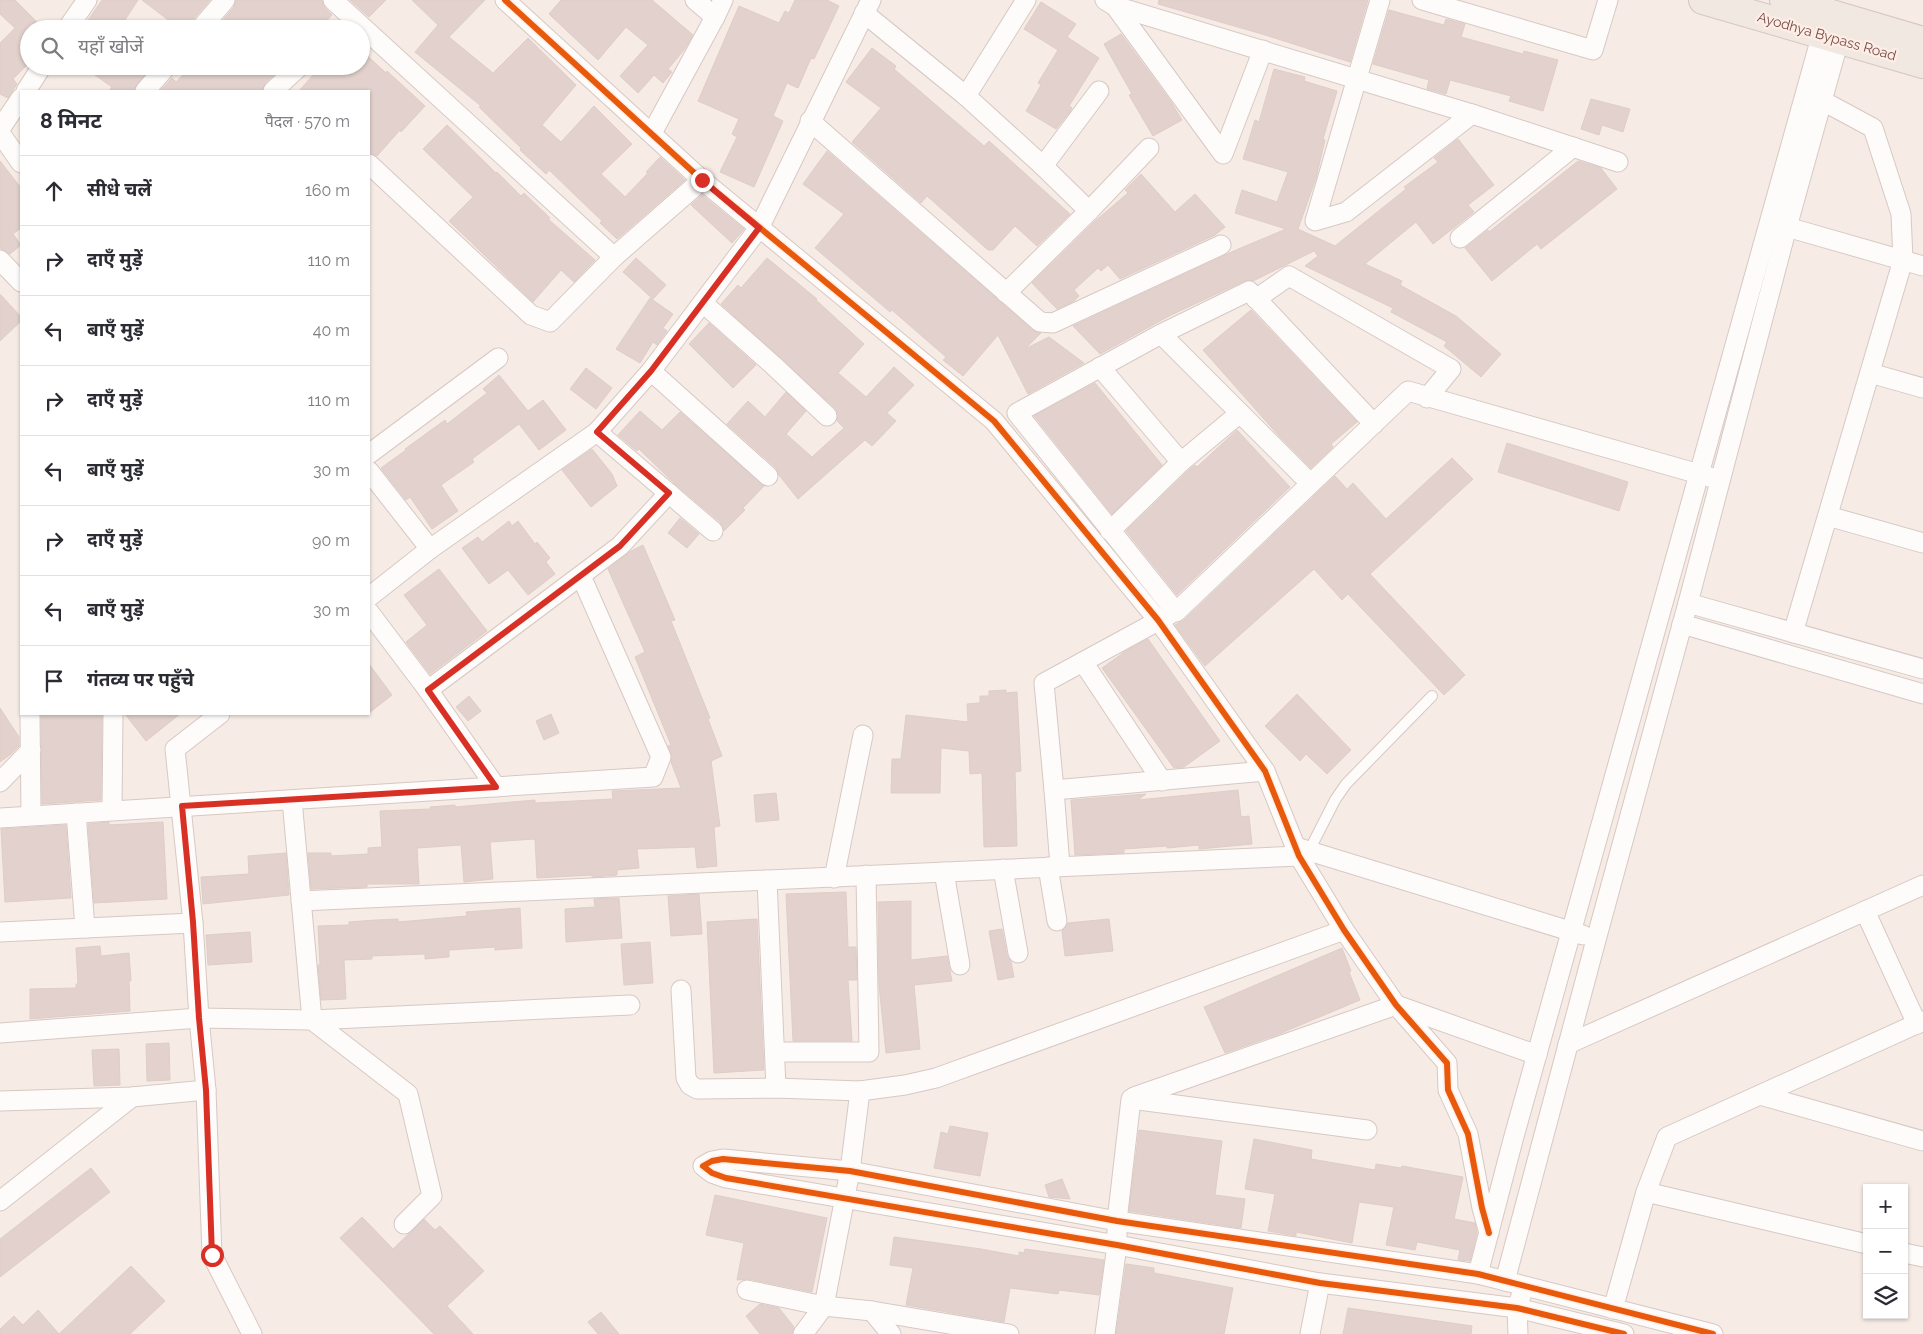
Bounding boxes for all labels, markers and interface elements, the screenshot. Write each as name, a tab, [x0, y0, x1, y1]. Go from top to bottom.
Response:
street label: Ayodhya Bypass Road	[1756, 9, 1898, 63]
search box	[20, 20, 370, 75]
icon: search	[38, 34, 66, 62]
text: यहाँ खोजें	[78, 35, 143, 57]
text: 8 मिनट	[40, 108, 102, 133]
text: पैदल · 570 m	[265, 112, 350, 131]
route end	[691, 169, 714, 192]
icon: ahead	[40, 177, 68, 205]
text: सीधे चलें	[87, 178, 151, 200]
text: 160 m	[305, 181, 350, 200]
icon: right	[40, 247, 68, 275]
text: दाएँ मुड़ें	[87, 248, 143, 270]
text: 110 m	[308, 251, 350, 270]
icon: left	[40, 317, 68, 345]
text: बाएँ मुड़ें	[87, 318, 144, 340]
text: 40 m	[313, 321, 350, 340]
icon: right	[40, 387, 68, 415]
text: दाएँ मुड़ें	[87, 388, 143, 410]
text: 110 m	[308, 391, 350, 410]
icon: left	[40, 457, 68, 485]
text: बाएँ मुड़ें	[87, 458, 144, 480]
text: 30 m	[313, 461, 350, 480]
icon: right	[40, 527, 68, 555]
text: दाएँ मुड़ें	[87, 528, 143, 550]
text: 90 m	[312, 531, 350, 550]
icon: left	[40, 597, 68, 625]
text: बाएँ मुड़ें	[87, 598, 144, 620]
text: 30 m	[313, 601, 350, 620]
icon: arrive	[40, 667, 68, 695]
text: गंतव्य पर पहुँचे	[87, 668, 194, 690]
map controls	[1863, 1184, 1908, 1319]
button: +	[1863, 1184, 1908, 1229]
button: −	[1863, 1229, 1908, 1274]
route start	[201, 1244, 224, 1267]
button: layers	[1863, 1274, 1908, 1319]

